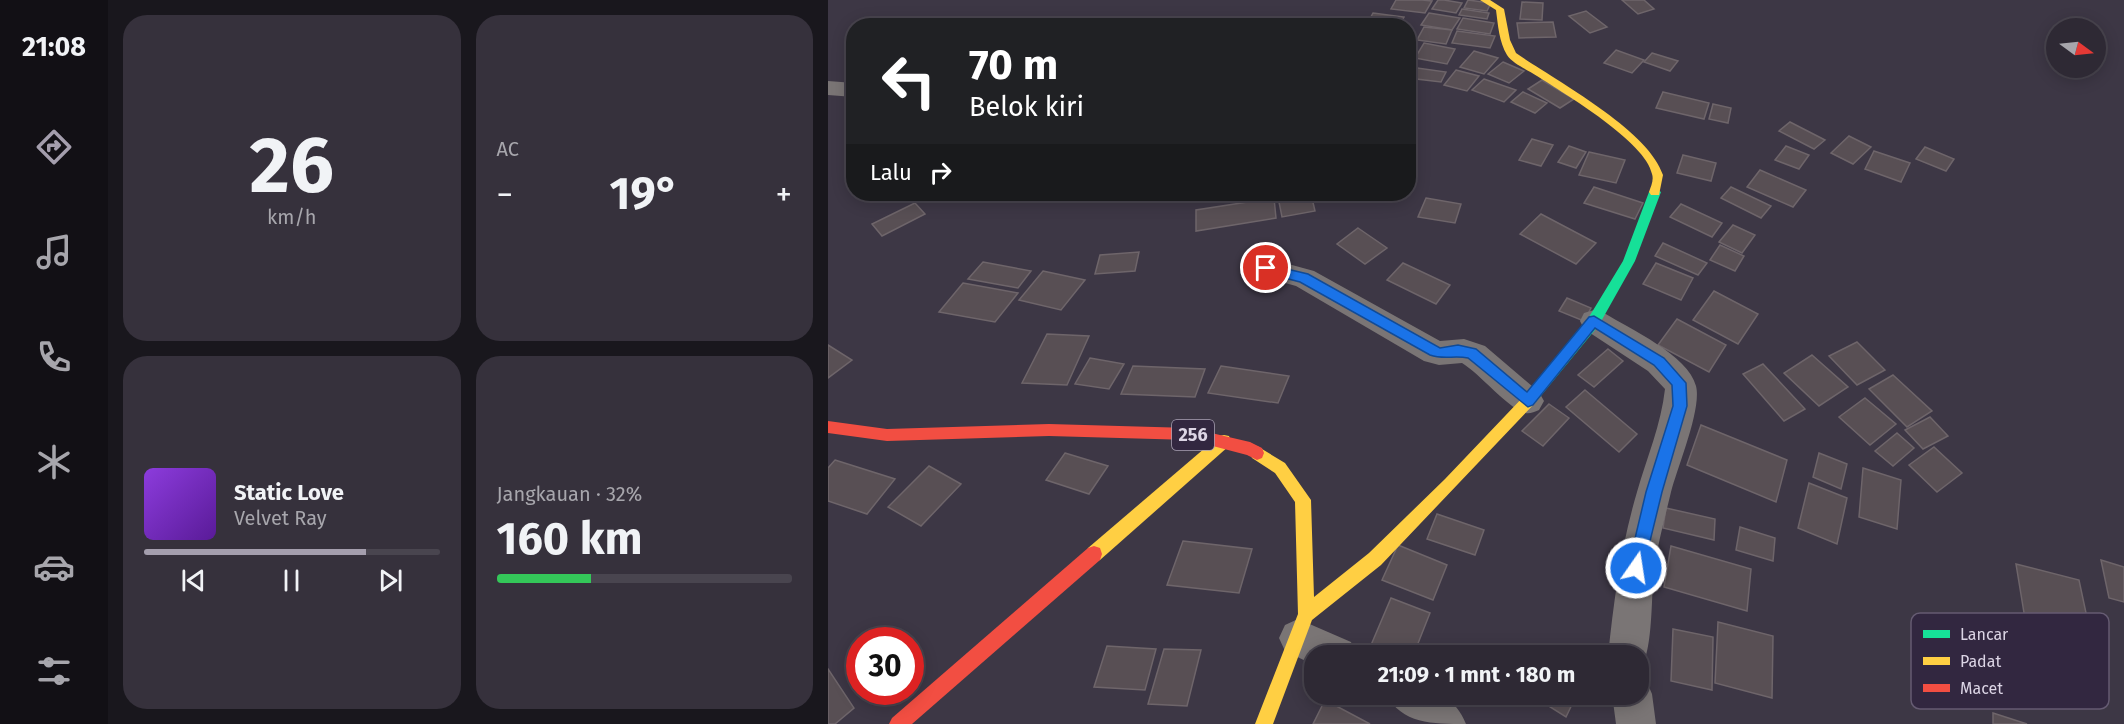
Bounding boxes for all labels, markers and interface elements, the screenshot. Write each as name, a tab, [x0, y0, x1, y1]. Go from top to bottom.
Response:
north arrow	[2046, 18, 2106, 78]
map controls	[2046, 18, 2106, 78]
text: 21:08	[22, 31, 86, 63]
text: 70 m	[969, 40, 1058, 90]
icon: left	[870, 42, 948, 120]
text: Belok kiri	[969, 91, 1084, 123]
text: 26	[250, 119, 334, 213]
icon: directions	[33, 126, 75, 168]
text: AC	[497, 137, 519, 161]
icon: right	[924, 156, 957, 189]
text: Lalu	[870, 159, 912, 186]
text: 19°	[610, 167, 679, 221]
text: −	[497, 175, 513, 215]
text: +	[776, 175, 792, 215]
text: km/h	[267, 205, 317, 229]
icon: music	[33, 231, 75, 273]
pin	[1240, 242, 1291, 293]
icon: arrive	[1249, 251, 1282, 284]
icon: phone	[33, 336, 75, 378]
road number: 256	[1172, 420, 1214, 450]
icon: climate	[33, 441, 75, 483]
text: Static Love	[234, 479, 344, 506]
text: Jangkauan · 32%	[497, 482, 642, 506]
text: Velvet Ray	[234, 506, 327, 530]
text: 160 km	[497, 512, 643, 566]
position arrow	[1604, 536, 1668, 600]
icon: car	[33, 546, 75, 588]
icon: previous	[177, 564, 210, 597]
icon: pause	[275, 564, 308, 597]
icon: next	[374, 564, 407, 597]
legend	[1911, 613, 2109, 709]
text: Lancar	[1960, 625, 2009, 644]
speed limit sign: 30	[846, 627, 924, 705]
icon: filters	[33, 650, 75, 692]
text: Padat	[1960, 652, 2001, 671]
text: 21:09 · 1 mnt · 180 m	[1378, 661, 1575, 688]
text: Macet	[1960, 679, 2003, 698]

